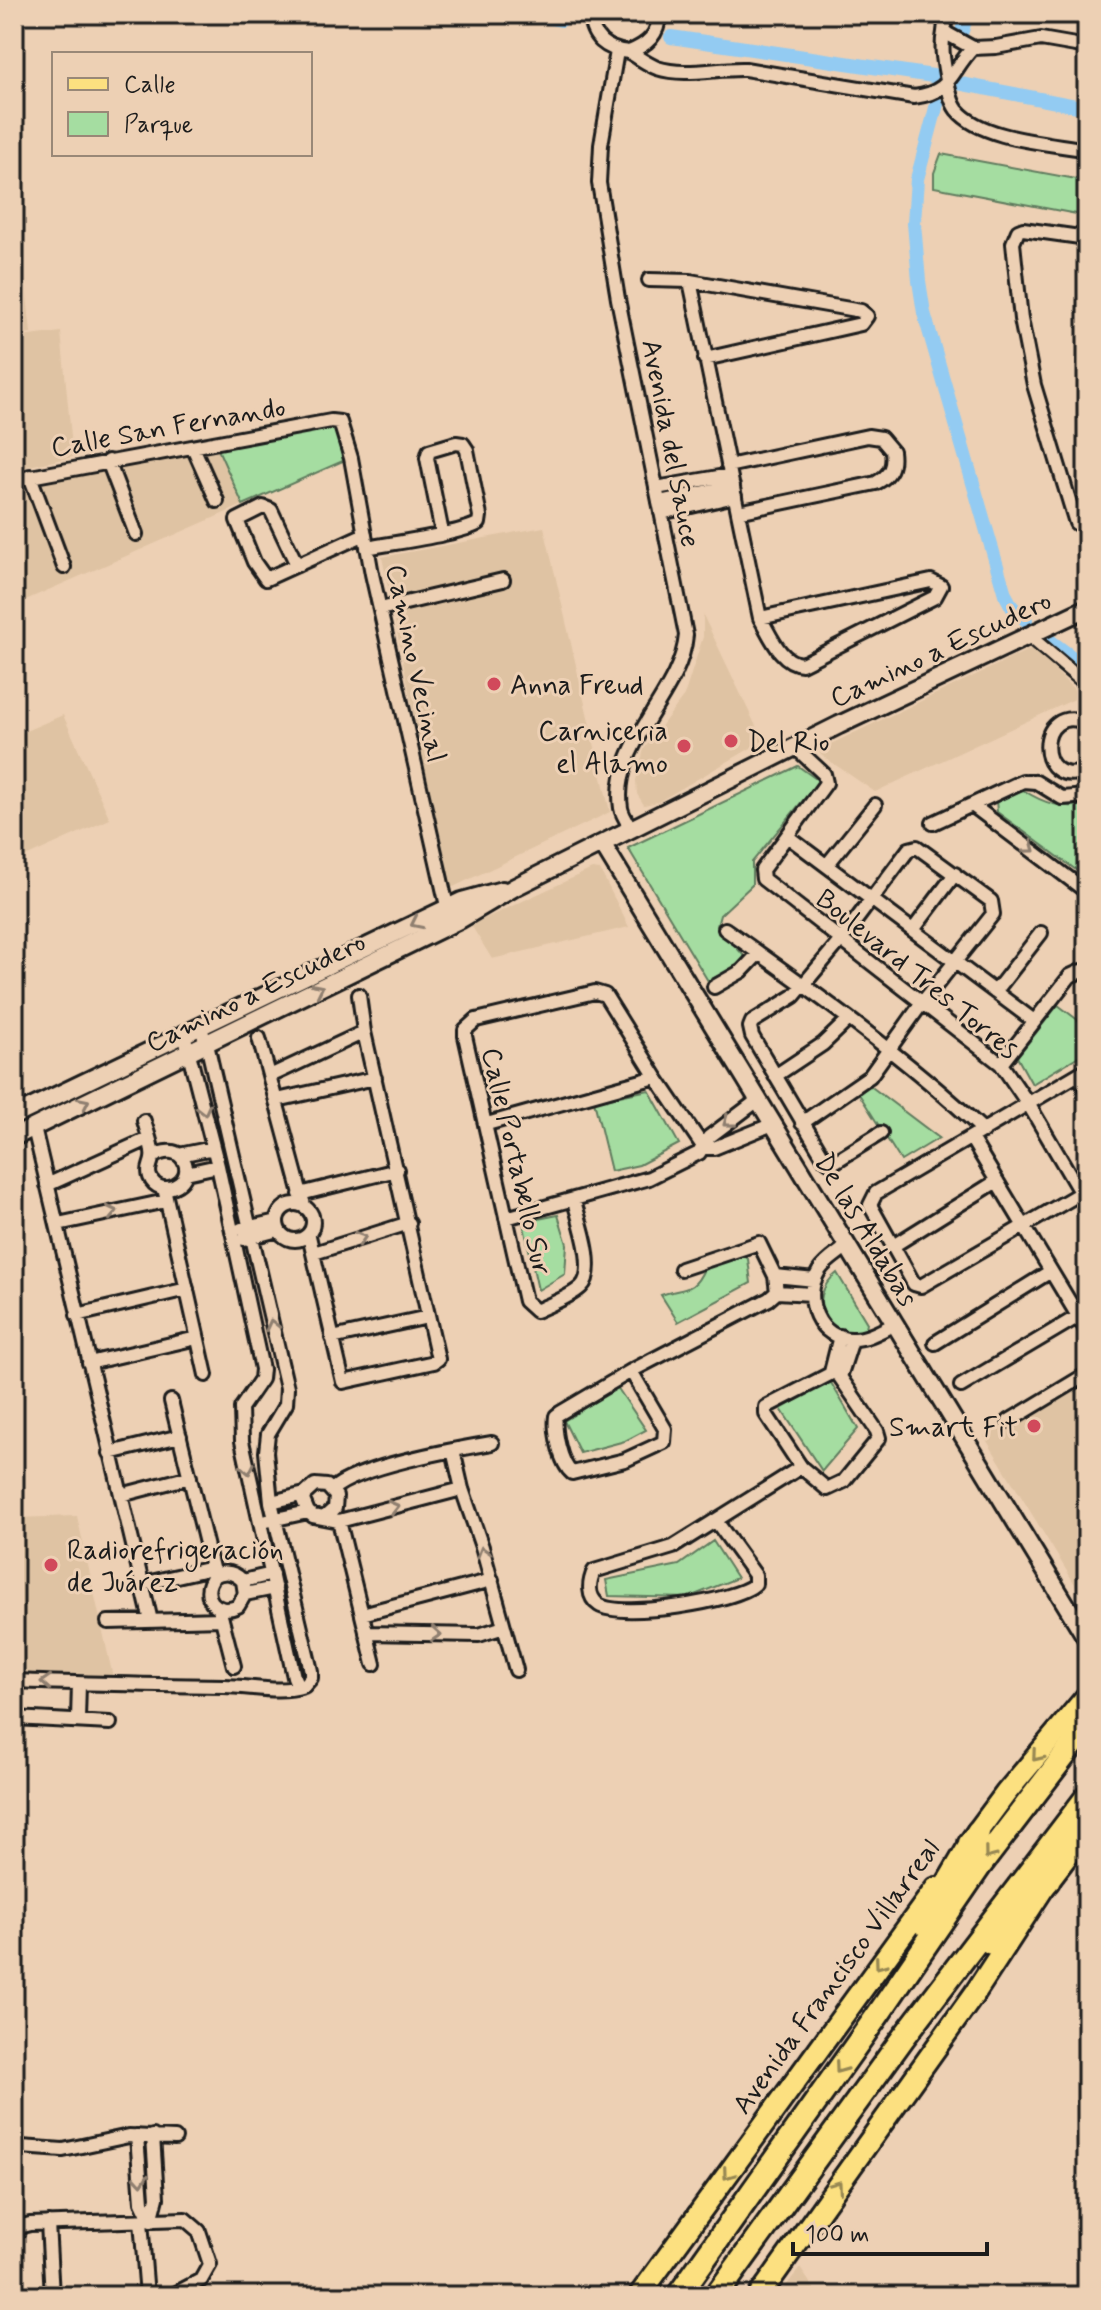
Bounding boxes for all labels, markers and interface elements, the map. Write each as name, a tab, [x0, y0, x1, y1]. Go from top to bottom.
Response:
legend	[52, 52, 312, 156]
text: Calle	[124, 70, 176, 101]
text: Parque	[124, 110, 193, 141]
street label: Avenida del Sauce	[631, 336, 708, 551]
street label: Calle San Fernando	[48, 390, 289, 467]
street label: Camino Vecinal	[376, 561, 454, 766]
street label: Camino a Escudero	[824, 583, 1058, 718]
place label: Anna Freud	[510, 668, 644, 705]
marker: Anna Freud	[485, 675, 503, 693]
place label: Carniceria el Alamo	[538, 714, 668, 783]
place label: Del Rio	[747, 725, 830, 762]
marker: Del Rio	[722, 732, 740, 750]
marker: Carniceria el Alamo	[675, 737, 693, 755]
one-way arrow	[1021, 839, 1036, 853]
street label: Boulevard Tres Torres	[807, 881, 1026, 1068]
one-way arrow	[410, 914, 424, 930]
street label: Camino a Escudero	[140, 924, 372, 1063]
one-way arrow	[310, 983, 324, 999]
street label: Calle Portabello Sur	[471, 1044, 560, 1279]
one-way arrow	[76, 1097, 91, 1113]
one-way arrow	[195, 1102, 212, 1116]
one-way arrow	[723, 1112, 737, 1126]
street label: De las Aldabas	[804, 1147, 925, 1314]
one-way arrow	[105, 1204, 118, 1221]
one-way arrow	[354, 1231, 368, 1247]
one-way arrow	[264, 1319, 281, 1333]
place label: Smart Fit	[889, 1410, 1018, 1447]
marker: Smart Fit	[1025, 1417, 1043, 1435]
one-way arrow	[239, 1461, 256, 1475]
one-way arrow	[386, 1499, 400, 1516]
place label: Radiorefrigeración de Juárez	[67, 1533, 284, 1602]
one-way arrow	[476, 1546, 492, 1559]
marker: Radiorefrigeración de Juárez	[42, 1556, 60, 1574]
one-way arrow	[430, 1625, 443, 1642]
one-way arrow	[39, 1674, 52, 1691]
one-way arrow	[1032, 1747, 1047, 1762]
street label: Avenida Francisco Villarreal	[725, 1833, 949, 2122]
one-way arrow	[984, 1846, 998, 1860]
one-way arrow	[875, 1955, 890, 1969]
one-way arrow	[835, 2059, 850, 2073]
one-way arrow	[723, 2165, 738, 2180]
one-way arrow	[132, 2173, 149, 2186]
one-way arrow	[827, 2181, 841, 2195]
scale bar	[793, 2206, 987, 2256]
text: 100 m	[805, 2220, 869, 2251]

